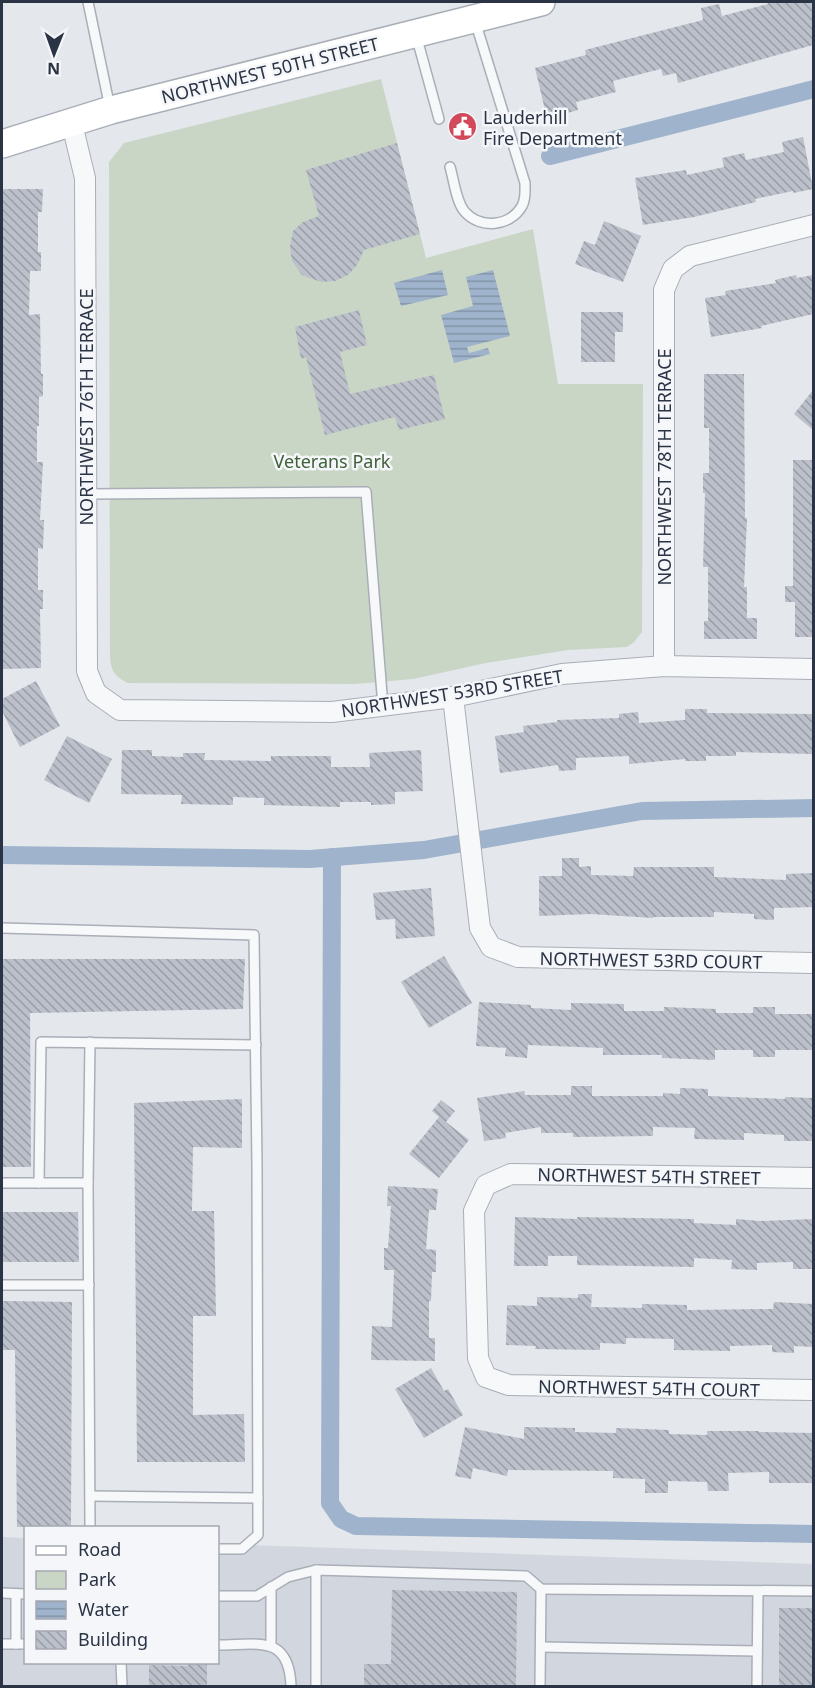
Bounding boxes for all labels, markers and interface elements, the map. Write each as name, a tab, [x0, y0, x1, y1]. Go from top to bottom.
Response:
north arrow	[24, 24, 84, 84]
street label: NORTHWEST 50TH STREET	[159, 31, 381, 109]
text: N	[47, 58, 60, 80]
place label: Lauderhill Fire Department	[483, 105, 622, 150]
public building icon: Lauderhill Fire Department	[446, 111, 478, 143]
street label: NORTHWEST 76TH TERRACE	[74, 288, 98, 526]
street label: NORTHWEST 78TH TERRACE	[652, 348, 676, 586]
park label: Veterans Park	[274, 449, 391, 473]
street label: NORTHWEST 53RD STREET	[339, 664, 565, 722]
street label: NORTHWEST 53RD COURT	[539, 946, 763, 974]
street label: NORTHWEST 54TH STREET	[537, 1162, 761, 1190]
street label: NORTHWEST 54TH COURT	[538, 1374, 760, 1402]
legend	[24, 1526, 219, 1664]
text: Road	[78, 1537, 121, 1561]
text: Park	[78, 1567, 116, 1591]
text: Water	[78, 1597, 129, 1621]
text: Building	[78, 1627, 148, 1651]

